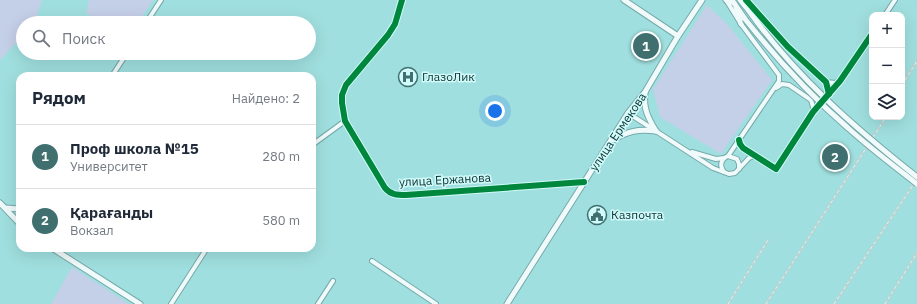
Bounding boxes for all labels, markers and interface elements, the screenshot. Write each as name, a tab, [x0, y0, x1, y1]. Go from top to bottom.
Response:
map controls	[869, 12, 905, 120]
button: +	[869, 12, 905, 48]
search box	[16, 16, 316, 60]
icon: search	[30, 27, 52, 49]
text: Поиск	[62, 29, 105, 48]
pin: 1	[633, 31, 659, 61]
button: −	[869, 48, 905, 84]
hospital icon: ГлазоЛик	[397, 66, 419, 88]
place label: ГлазоЛик	[422, 69, 475, 84]
button: layers	[869, 84, 905, 120]
text: Рядом	[32, 87, 86, 109]
street label: улица Ермекова	[586, 89, 650, 174]
text: Найдено: 2	[232, 90, 300, 107]
your location	[485, 101, 505, 121]
text: Проф школа №15	[70, 139, 199, 158]
pin: 2	[822, 142, 848, 172]
text: 1	[41, 148, 49, 165]
text: 280 m	[262, 148, 300, 165]
text: Университет	[70, 158, 148, 175]
street label: улица Ержанова	[399, 170, 492, 189]
text: Қарағанды	[70, 203, 153, 222]
public building icon: Казпочта	[586, 204, 608, 226]
place label: Казпочта	[611, 207, 664, 222]
text: 2	[41, 212, 49, 229]
text: 580 m	[262, 212, 300, 229]
text: Вокзал	[70, 222, 114, 239]

